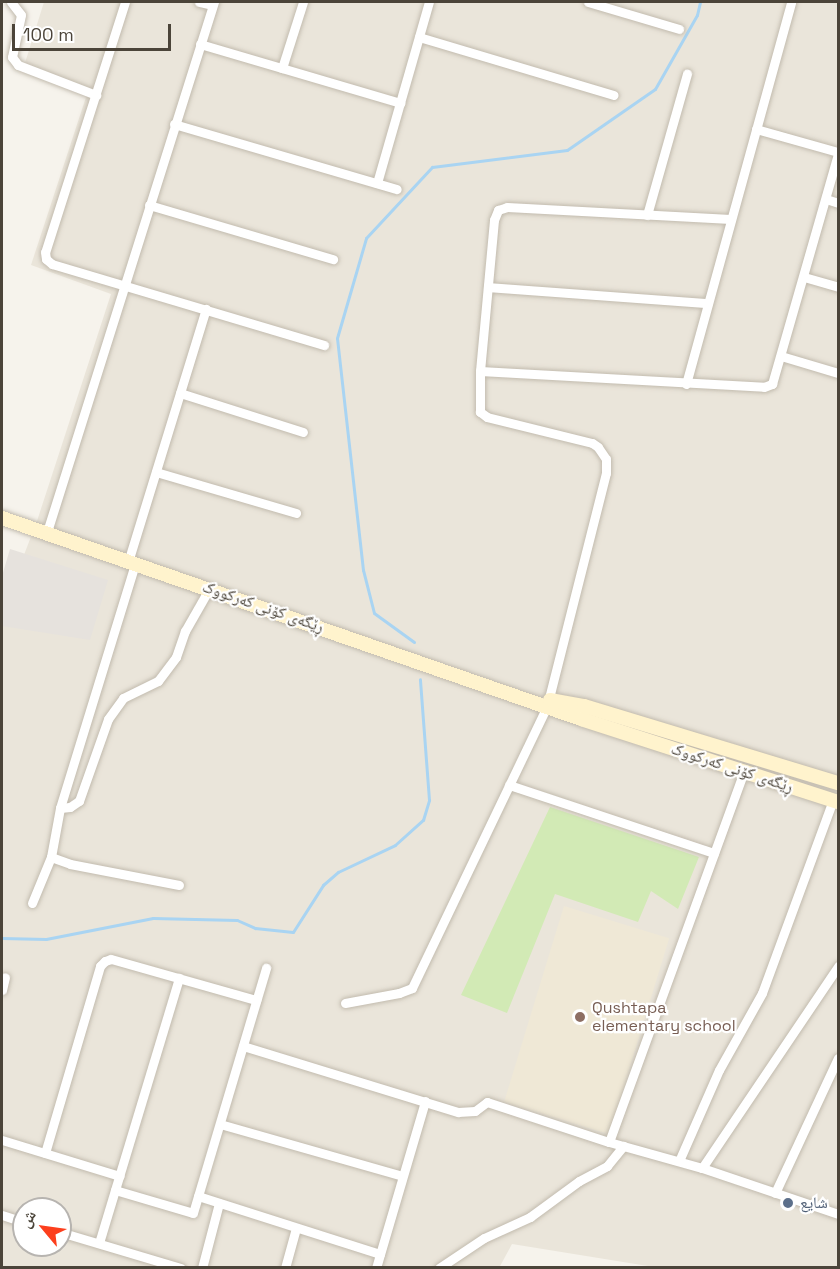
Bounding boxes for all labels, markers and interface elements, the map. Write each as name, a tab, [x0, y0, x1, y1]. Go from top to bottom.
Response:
scale bar	[15, 12, 174, 50]
text: 100 m	[23, 23, 74, 46]
street label: ڕێگەی کۆنی کەرکووک	[200, 577, 326, 637]
street label: ڕێگەی کۆنی کەرکووک	[669, 739, 795, 797]
place label: Qushtapa elementary school	[592, 998, 736, 1036]
marker: Qushtapa elementary school	[573, 1010, 587, 1024]
place label: شايع	[800, 1193, 828, 1213]
marker: شايع	[781, 1196, 795, 1210]
north arrow	[12, 1197, 72, 1257]
text: ش	[14, 1206, 41, 1232]

